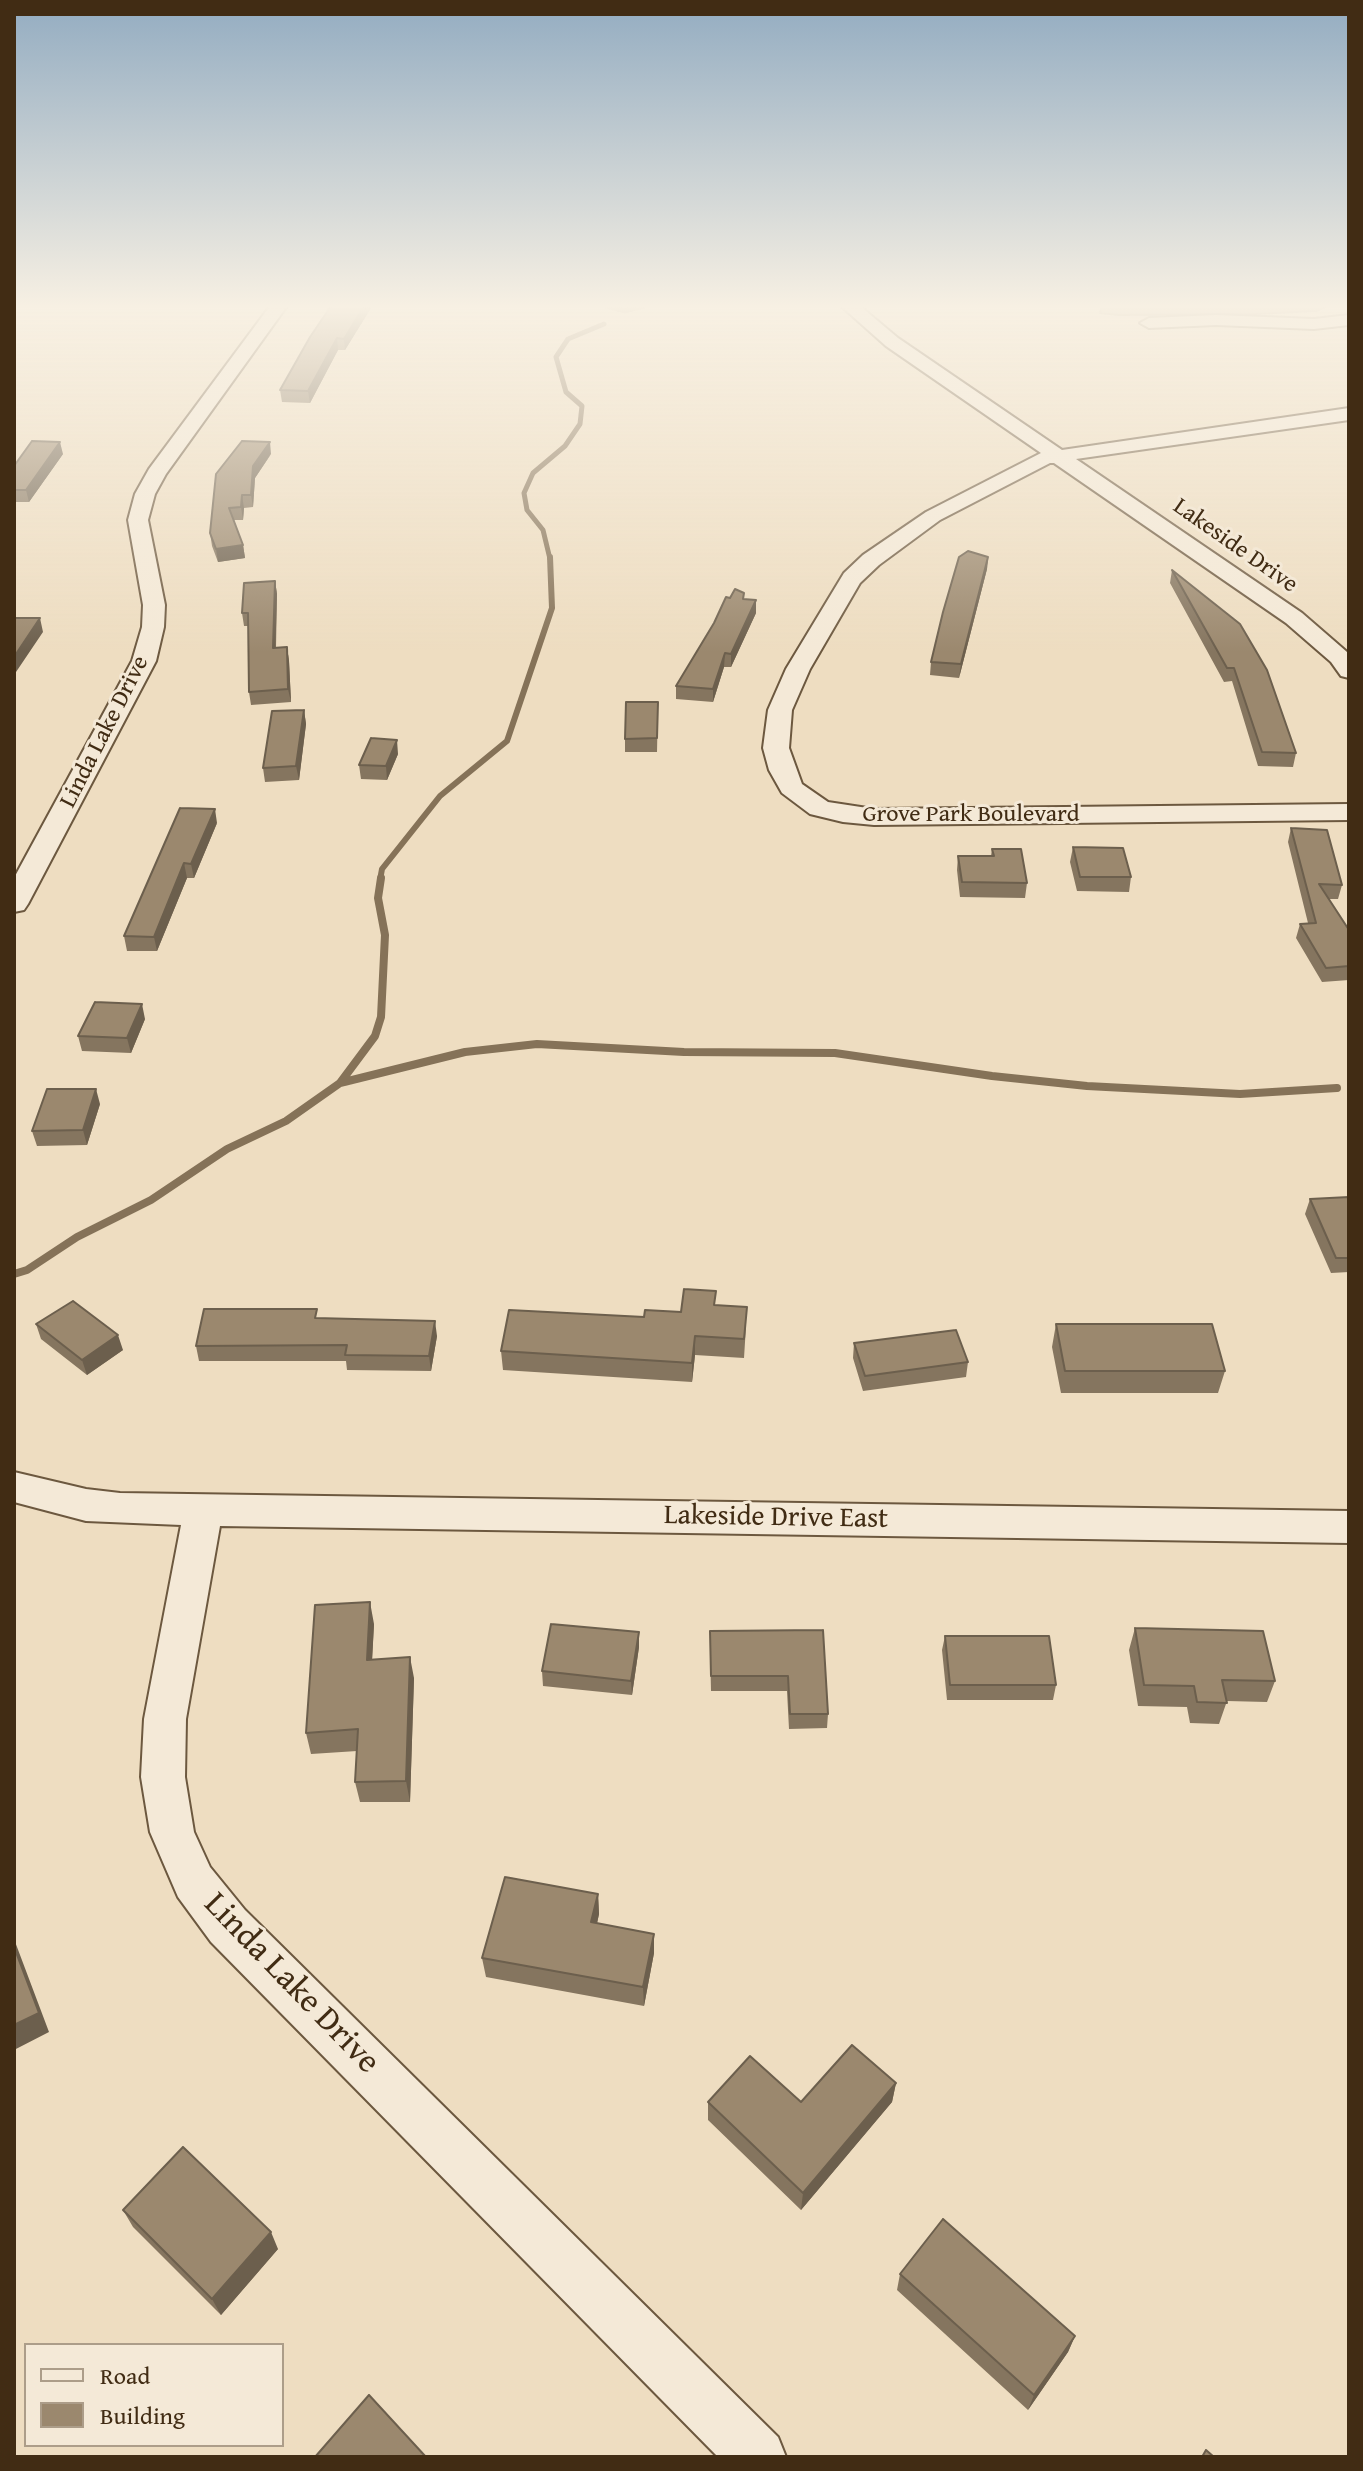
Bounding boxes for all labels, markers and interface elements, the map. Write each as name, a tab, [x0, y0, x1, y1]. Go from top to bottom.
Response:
street label: Lakeside Drive	[1167, 492, 1303, 600]
street label: Linda Lake Drive	[54, 651, 156, 813]
street label: Grove Park Boulevard	[862, 801, 1080, 829]
street label: Lakeside Drive East	[664, 1499, 888, 1537]
street label: Linda Lake Drive	[194, 1885, 388, 2083]
legend	[24, 2343, 284, 2447]
text: Road	[100, 2358, 150, 2393]
text: Building	[100, 2398, 185, 2433]

